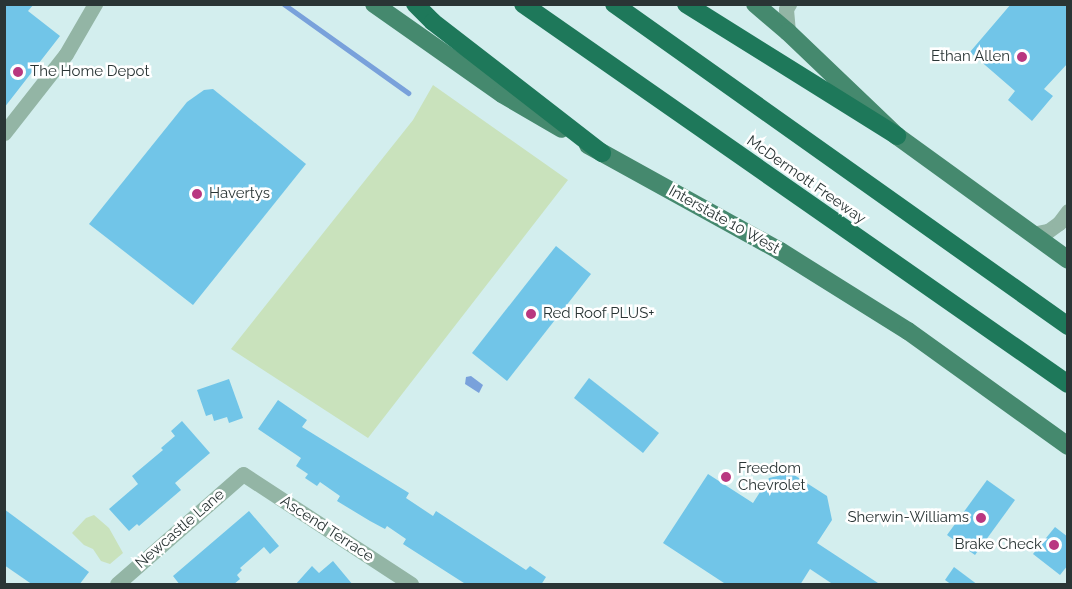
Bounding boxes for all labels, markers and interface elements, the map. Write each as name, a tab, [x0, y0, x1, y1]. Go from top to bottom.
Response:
place label: Ethan Allen	[931, 48, 1010, 66]
marker: Ethan Allen	[1015, 50, 1029, 64]
place label: The Home Depot	[30, 63, 149, 81]
marker: The Home Depot	[11, 65, 25, 79]
street label: McDermott Freeway	[743, 132, 869, 228]
street label: Interstate 10 West	[665, 182, 783, 258]
place label: Havertys	[209, 185, 270, 203]
marker: Havertys	[190, 187, 204, 201]
place label: Red Roof PLUS+	[543, 305, 655, 323]
marker: Red Roof PLUS+	[524, 307, 538, 321]
place label: Freedom Chevrolet	[738, 459, 805, 494]
marker: Freedom Chevrolet	[719, 470, 733, 484]
street label: Newcastle Lane	[132, 486, 228, 572]
street label: Ascend Terrace	[277, 492, 377, 566]
place label: Sherwin-Williams	[847, 509, 969, 527]
marker: Sherwin-Williams	[974, 511, 988, 525]
place label: Brake Check	[954, 536, 1042, 554]
marker: Brake Check	[1047, 538, 1061, 552]

